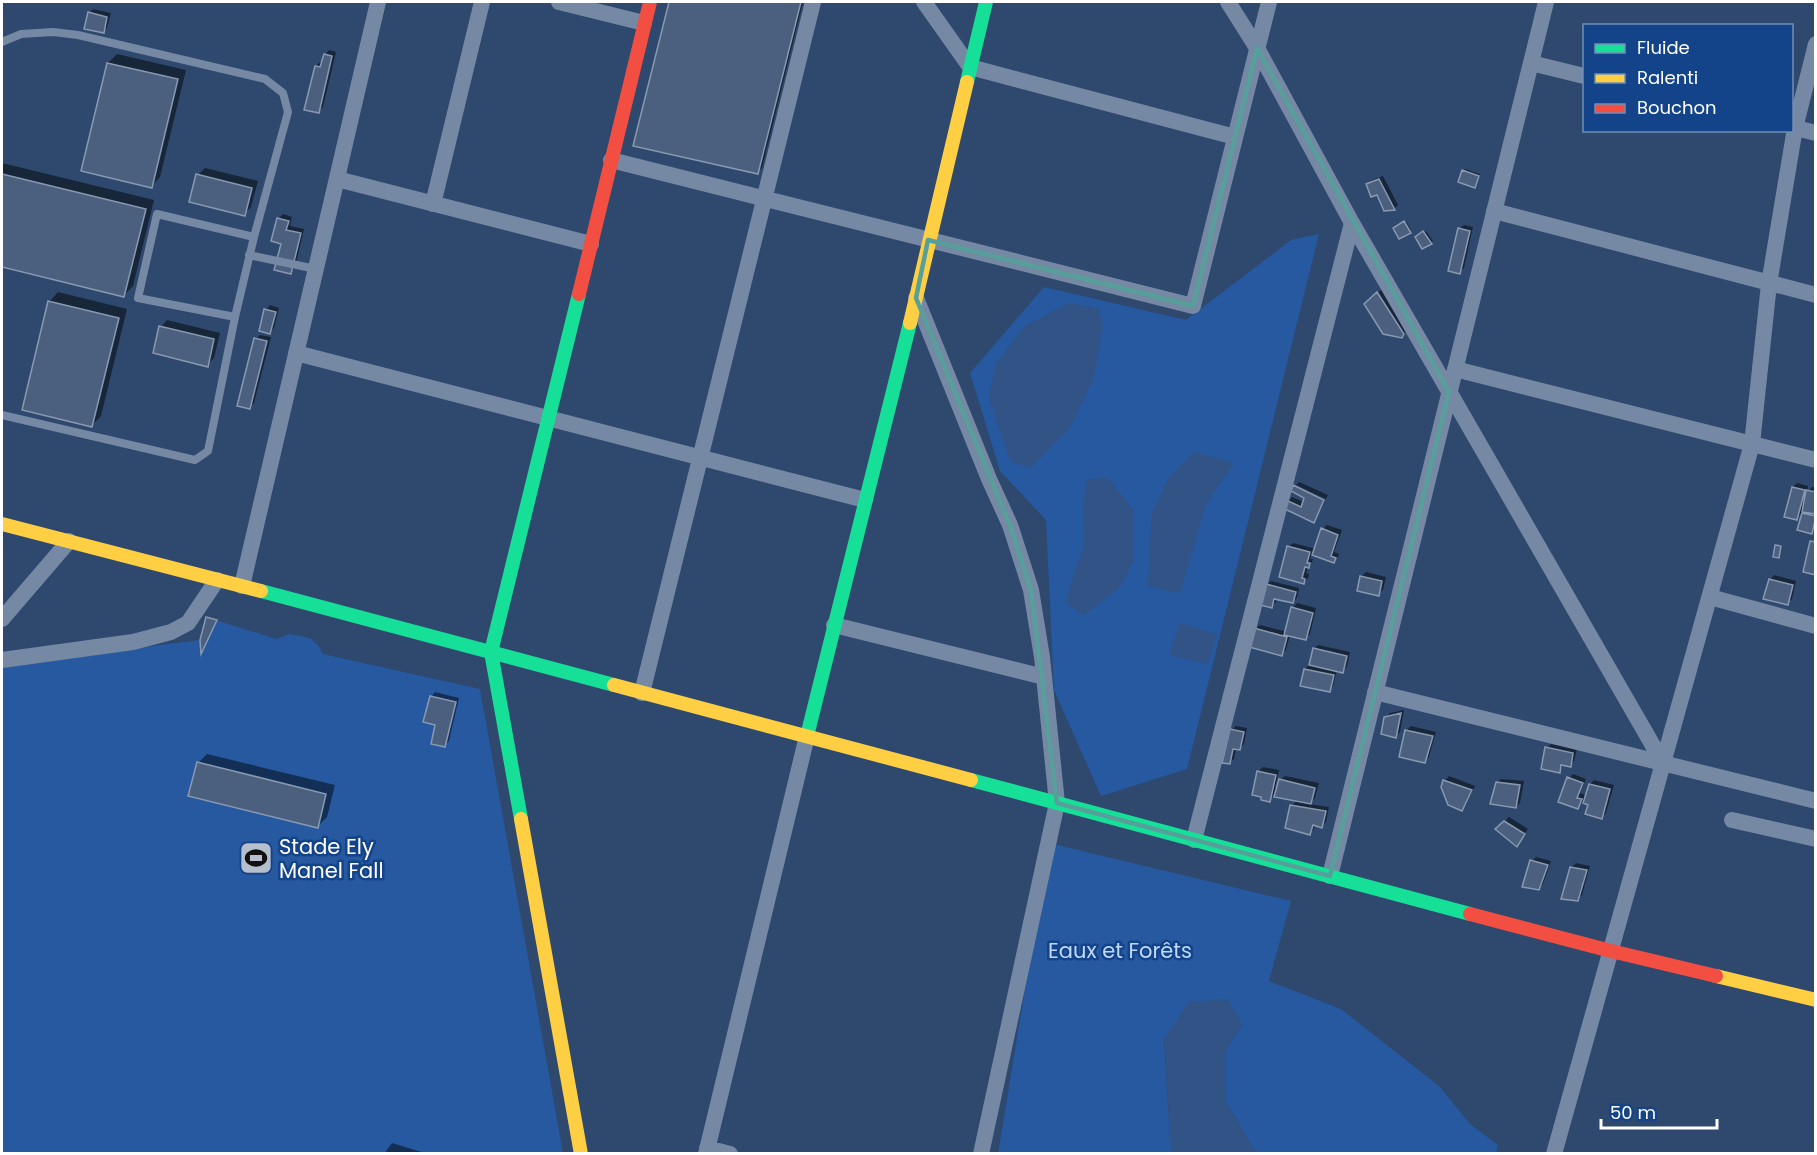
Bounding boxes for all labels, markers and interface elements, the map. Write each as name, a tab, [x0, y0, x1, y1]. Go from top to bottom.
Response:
legend	[1583, 24, 1793, 132]
text: Fluide	[1637, 35, 1690, 60]
text: Ralenti	[1637, 65, 1698, 90]
text: Bouchon	[1637, 95, 1717, 120]
place label: Stade Ely Manel Fall	[279, 832, 384, 885]
sports icon: Stade Ely Manel Fall	[238, 840, 274, 876]
park label: Eaux et Forêts	[1048, 936, 1192, 965]
scale bar	[1601, 1092, 1716, 1130]
text: 50 m	[1610, 1100, 1656, 1125]

